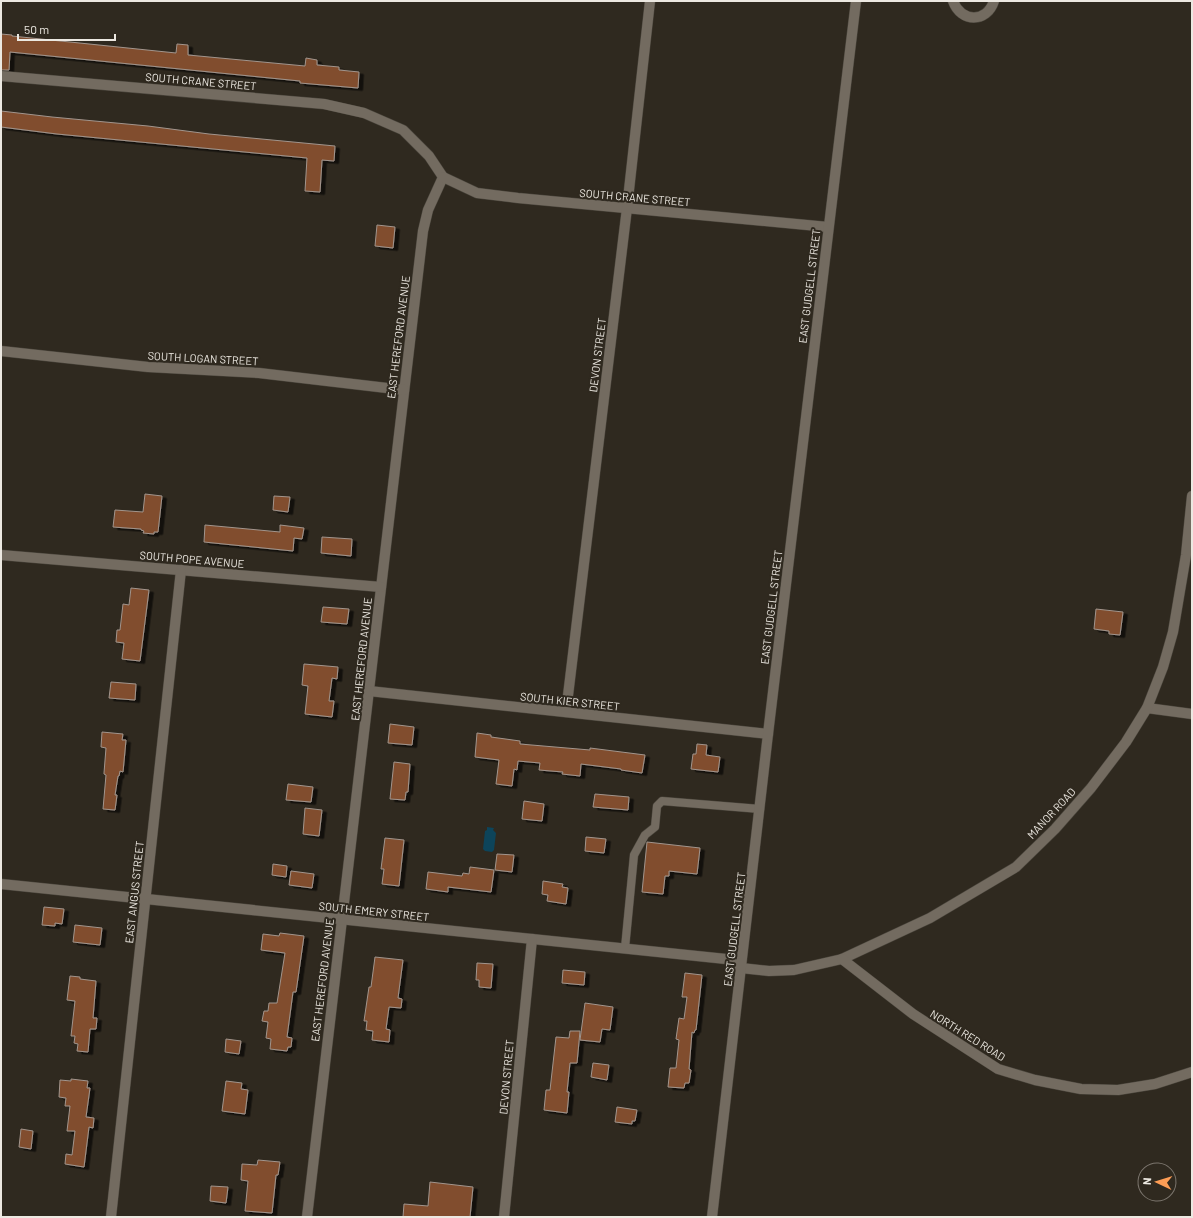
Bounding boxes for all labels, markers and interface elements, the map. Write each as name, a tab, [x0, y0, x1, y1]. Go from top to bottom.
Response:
scale bar	[18, 16, 115, 42]
text: 50 m	[24, 22, 49, 36]
street label: SOUTH CRANE STREET	[145, 70, 257, 92]
street label: SOUTH CRANE STREET	[579, 186, 691, 208]
street label: EAST GUDGELL STREET	[796, 228, 822, 344]
street label: EAST HEREFORD AVENUE	[384, 274, 412, 399]
street label: DEVON STREET	[586, 317, 608, 393]
street label: SOUTH LOGAN STREET	[147, 349, 259, 367]
street label: SOUTH POPE AVENUE	[139, 548, 245, 570]
street label: EAST GUDGELL STREET	[758, 549, 784, 665]
street label: EAST HEREFORD AVENUE	[348, 596, 374, 721]
street label: SOUTH KIER STREET	[520, 689, 620, 713]
street label: MANOR ROAD	[1024, 785, 1078, 841]
street label: EAST ANGUS STREET	[122, 840, 146, 944]
street label: EAST GUDGELL STREET	[721, 871, 747, 987]
street label: SOUTH EMERY STREET	[318, 899, 430, 923]
street label: EAST HEREFORD AVENUE	[308, 917, 336, 1042]
street label: NORTH RED ROAD	[928, 1007, 1008, 1063]
street label: DEVON STREET	[496, 1039, 516, 1115]
north arrow	[1137, 1162, 1177, 1202]
text: N	[1140, 1177, 1153, 1185]

